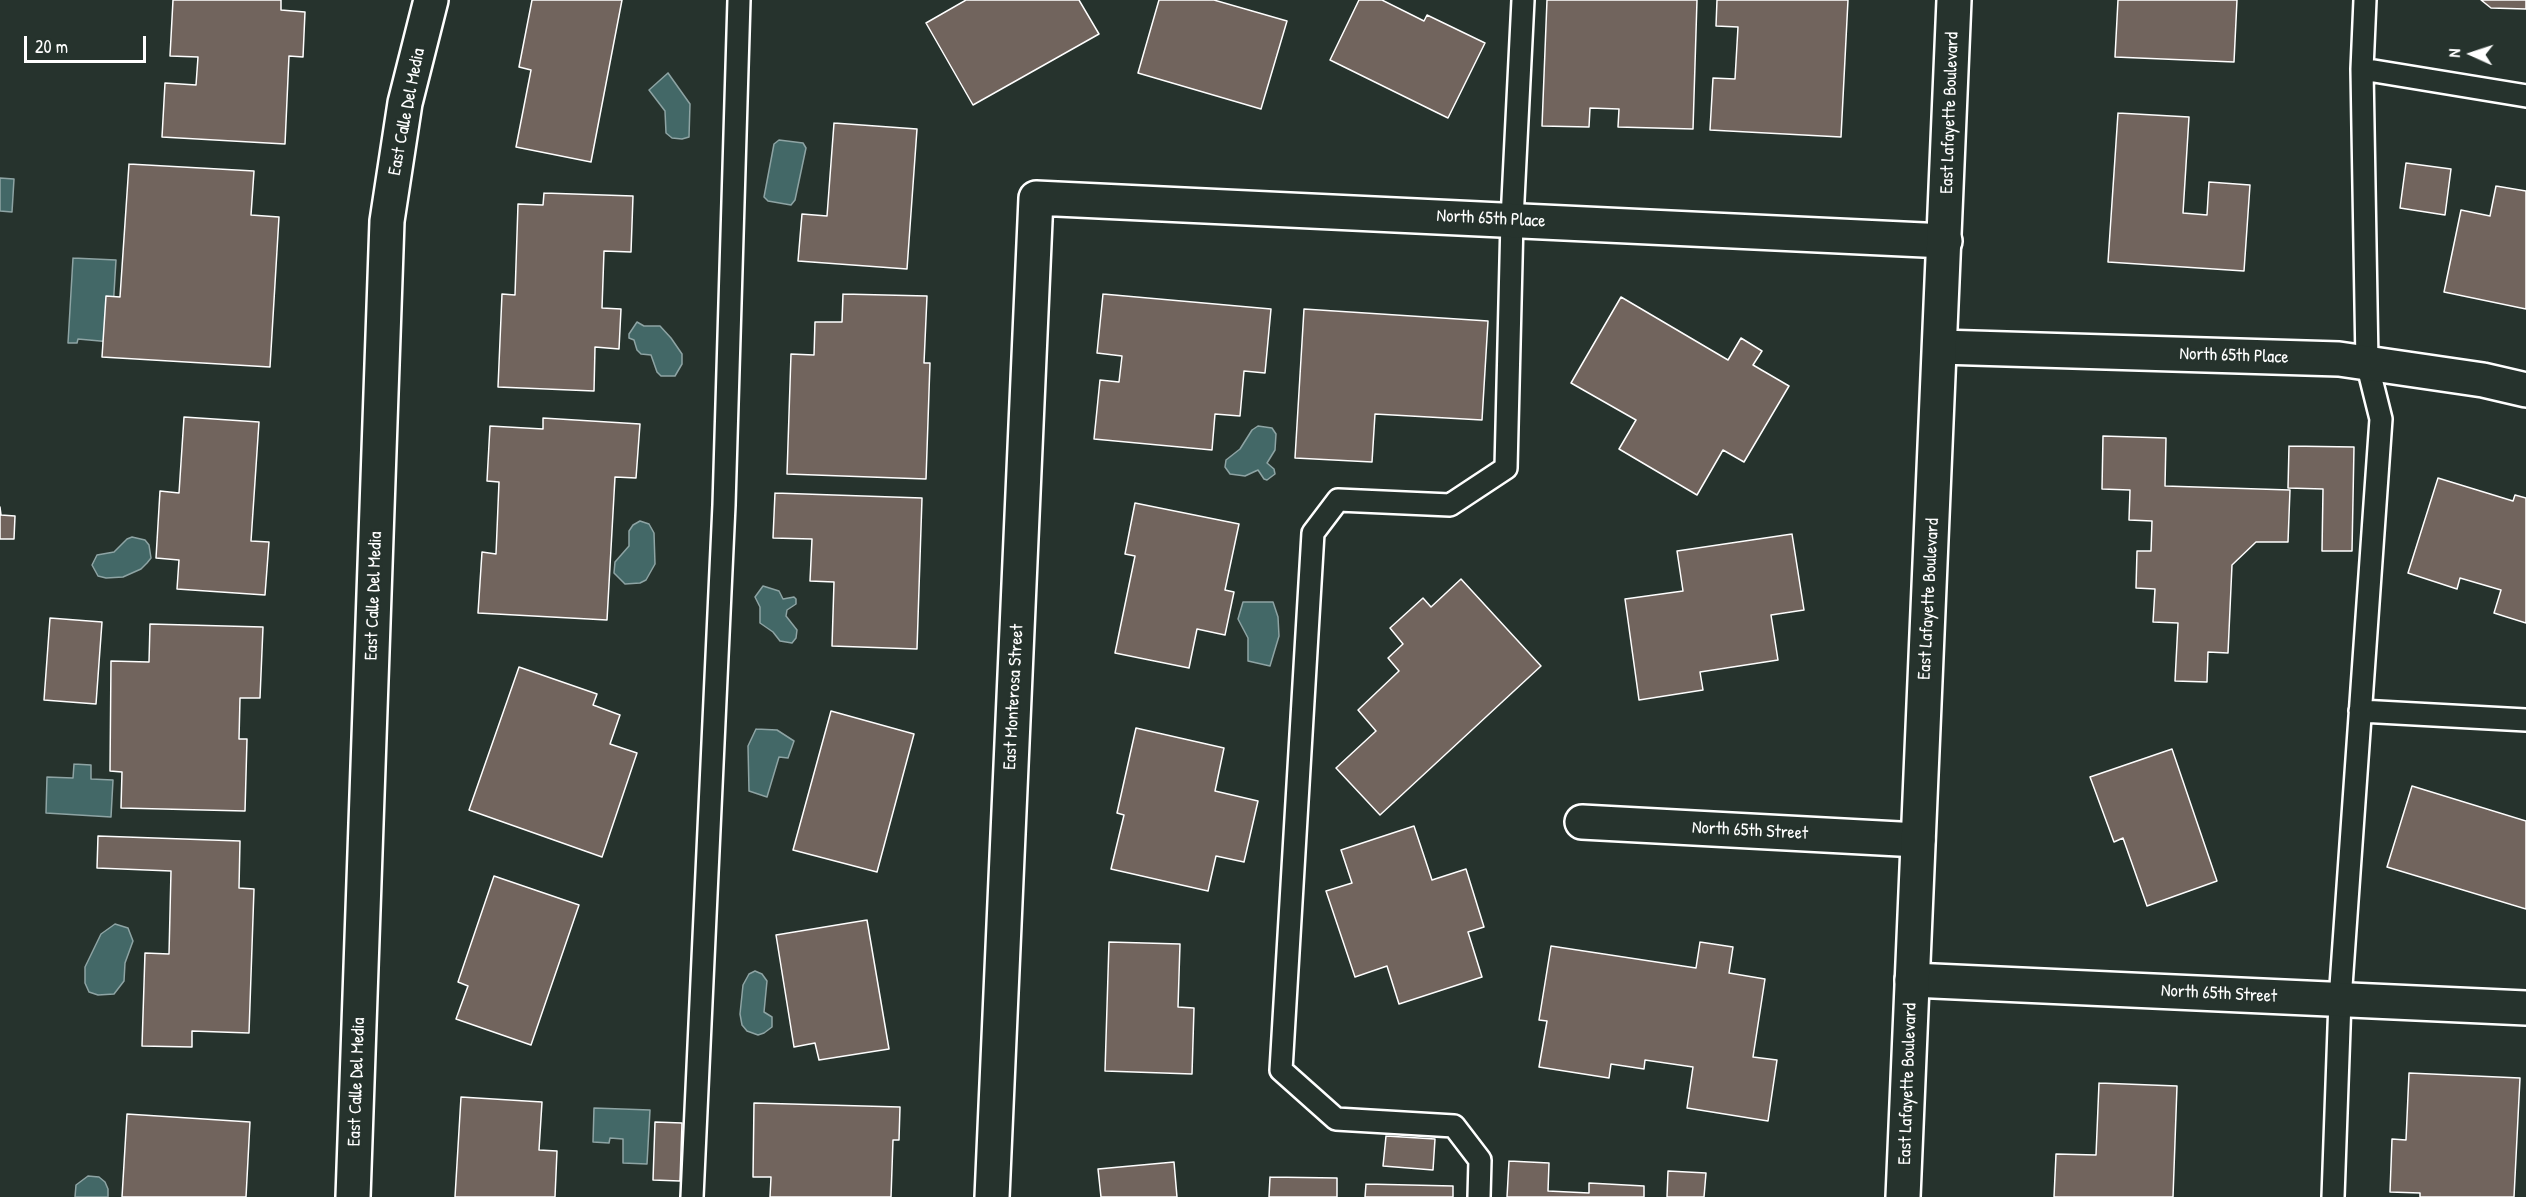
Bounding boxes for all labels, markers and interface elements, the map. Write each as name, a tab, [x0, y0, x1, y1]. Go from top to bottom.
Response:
scale bar	[27, 24, 148, 62]
north arrow	[2442, 24, 2502, 84]
street label: East Lafayette Boulevard	[1936, 32, 1964, 194]
text: 20 m	[35, 34, 68, 59]
street label: East Calle Del Media	[384, 47, 430, 177]
text: N	[2443, 48, 2465, 58]
street label: North 65th Place	[1436, 205, 1546, 233]
street label: North 65th Place	[2179, 343, 2289, 369]
street label: East Lafayette Boulevard	[1914, 518, 1944, 680]
street label: East Calle Del Media	[361, 531, 387, 661]
street label: East Monterosa Street	[999, 624, 1029, 770]
street label: North 65th Street	[1691, 817, 1809, 845]
street label: North 65th Street	[2160, 980, 2278, 1008]
street label: East Lafayette Boulevard	[1894, 1003, 1922, 1165]
street label: East Calle Del Media	[344, 1017, 370, 1147]

